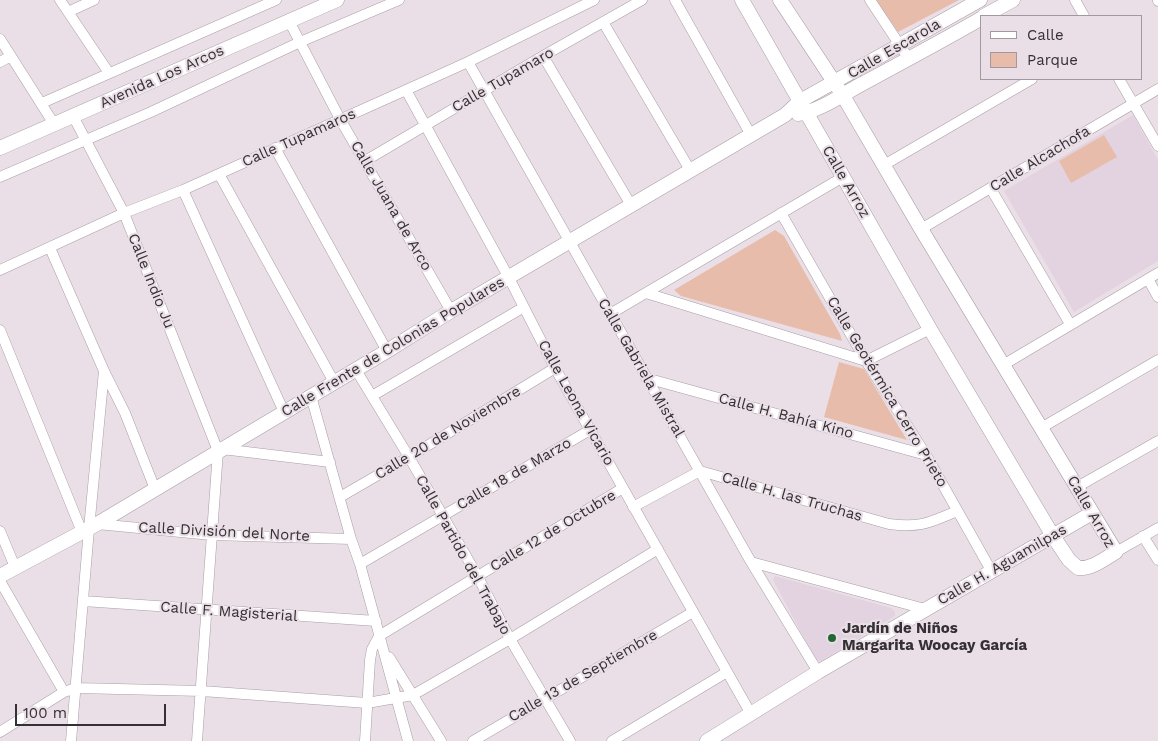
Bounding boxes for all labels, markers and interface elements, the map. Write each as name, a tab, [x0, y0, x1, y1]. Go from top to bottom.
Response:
street label: Calle Escarola	[844, 15, 944, 83]
legend	[980, 15, 1143, 80]
text: Calle	[1027, 26, 1064, 44]
street label: Avenida Los Arcos	[97, 42, 227, 112]
street label: Calle Tupamaro	[449, 44, 557, 116]
text: Parque	[1027, 51, 1078, 69]
street label: Calle Tupamaros	[239, 105, 359, 171]
street label: Calle Alcachofa	[987, 122, 1093, 196]
street label: Calle Juana de Arco	[346, 138, 436, 274]
street label: Calle Arroz	[818, 143, 874, 221]
street label: Calle Indio Ju	[124, 231, 178, 331]
street label: Calle Frente de Colonias Populares	[278, 273, 508, 421]
street label: Calle Geotérmica Cerro Prieto	[823, 293, 951, 491]
street label: Calle Gabriela Mistral	[594, 295, 688, 441]
street label: Calle Leona Vicario	[534, 337, 618, 469]
street label: Calle 20 de Noviembre	[372, 382, 524, 484]
street label: Calle H. Bahía Kino	[716, 389, 856, 443]
street label: Calle 18 de Marzo	[453, 434, 575, 514]
street label: Calle H. las Truchas	[720, 468, 864, 526]
street label: Calle Partido del Trabajo	[412, 472, 514, 638]
street label: Calle Arroz	[1063, 473, 1119, 551]
street label: Calle 12 de Octubre	[487, 486, 619, 576]
street label: Calle División del Norte	[138, 519, 310, 545]
street label: Calle H. Aguamilpas	[934, 521, 1070, 609]
street label: Calle F. Magisterial	[160, 598, 298, 626]
place label: Jardín de Niños Margarita Woocay García	[842, 620, 1027, 655]
street label: Calle 13 de Septiembre	[505, 626, 661, 726]
marker: Jardín de Niños Margarita Woocay García	[826, 632, 838, 644]
scale bar	[18, 694, 169, 726]
text: 100 m	[23, 704, 67, 722]

